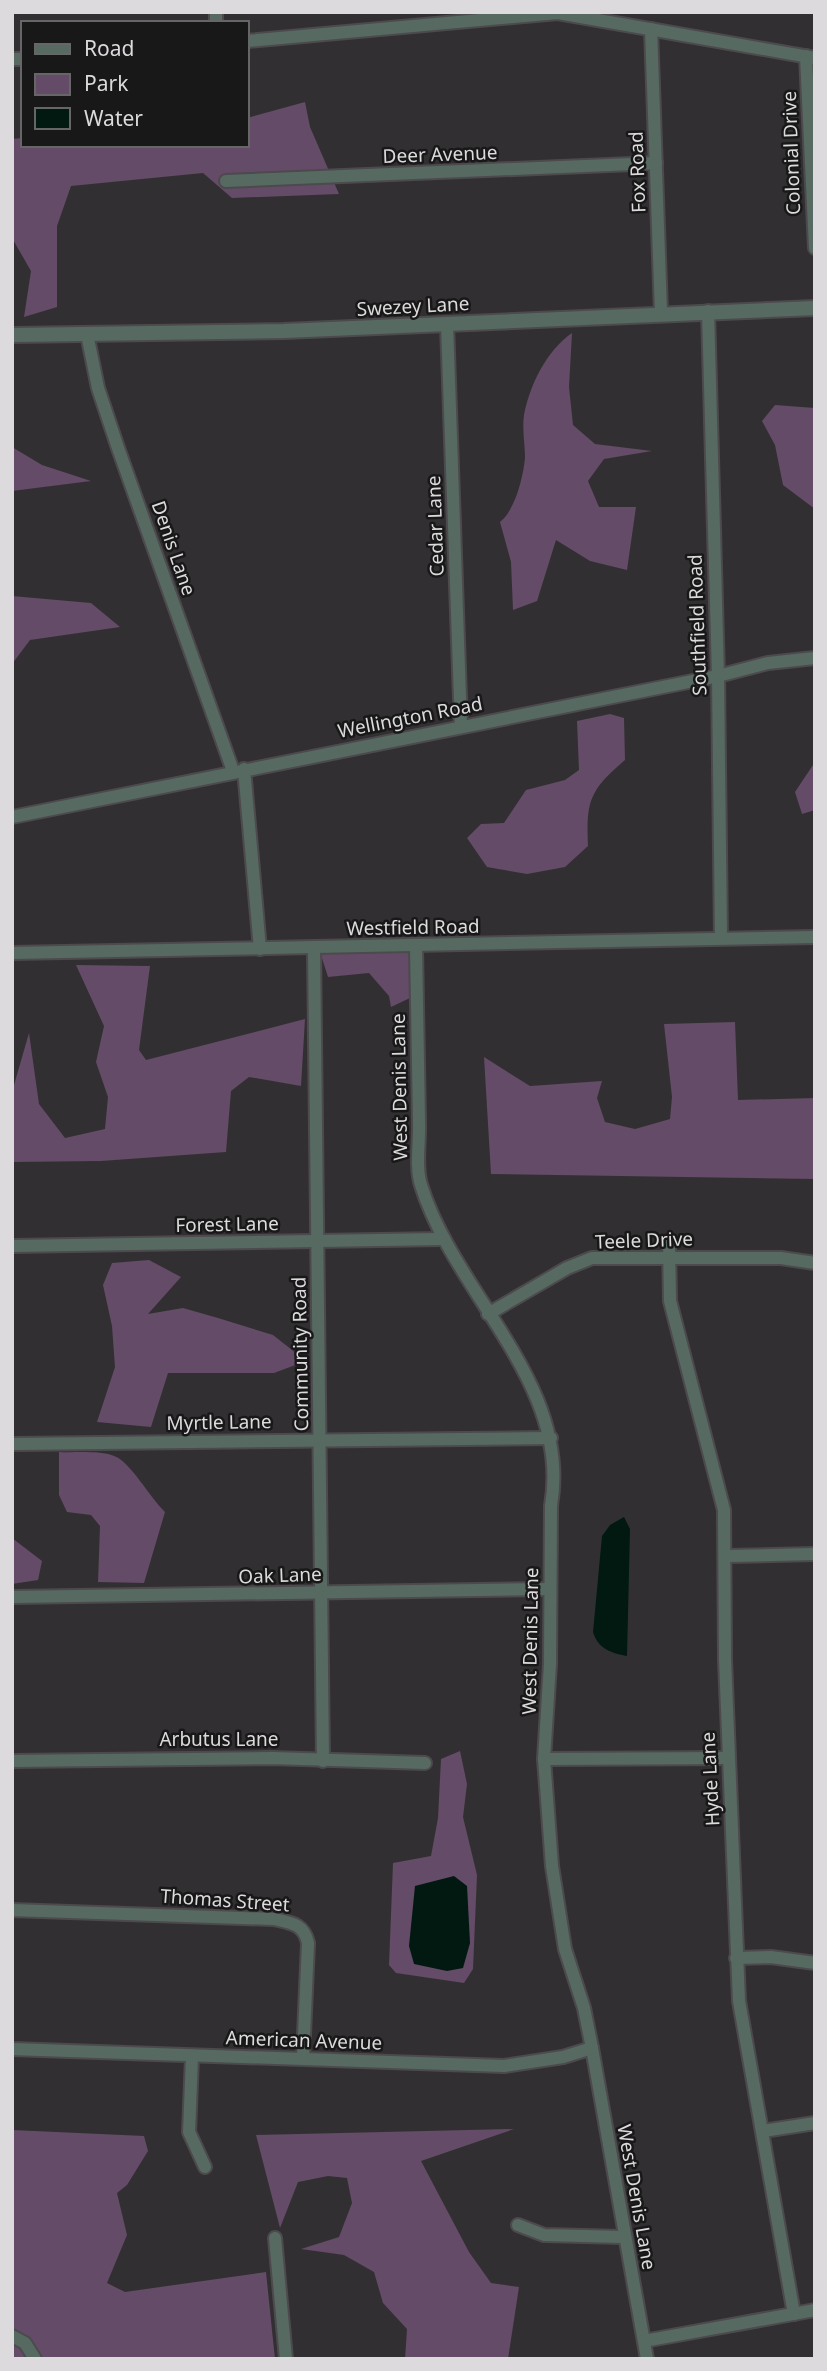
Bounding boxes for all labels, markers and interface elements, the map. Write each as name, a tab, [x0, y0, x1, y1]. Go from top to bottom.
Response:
legend	[21, 21, 248, 147]
text: Road	[84, 34, 134, 62]
text: Park	[84, 69, 129, 97]
street label: Colonial Drive	[776, 91, 806, 215]
text: Water	[84, 104, 143, 132]
street label: Fox Road	[623, 131, 651, 213]
street label: Deer Avenue	[382, 139, 498, 169]
street label: Swezey Lane	[356, 290, 470, 322]
street label: Cedar Lane	[420, 475, 450, 577]
street label: Denis Lane	[146, 497, 202, 599]
street label: Southfield Road	[682, 554, 712, 696]
street label: Wellington Road	[335, 690, 485, 744]
street label: Westfield Road	[346, 913, 480, 941]
street label: West Denis Lane	[385, 1013, 413, 1161]
street label: Forest Lane	[175, 1210, 279, 1238]
street label: Teele Drive	[594, 1225, 694, 1255]
street label: Community Road	[286, 1276, 314, 1432]
street label: Myrtle Lane	[166, 1408, 272, 1436]
street label: Oak Lane	[238, 1561, 322, 1589]
street label: West Denis Lane	[516, 1567, 544, 1715]
street label: Arbutus Lane	[159, 1726, 279, 1752]
street label: Hyde Lane	[695, 1731, 725, 1827]
street label: Thomas Street	[160, 1883, 291, 1917]
street label: American Avenue	[225, 2024, 383, 2056]
street label: West Denis Lane	[611, 2122, 663, 2272]

